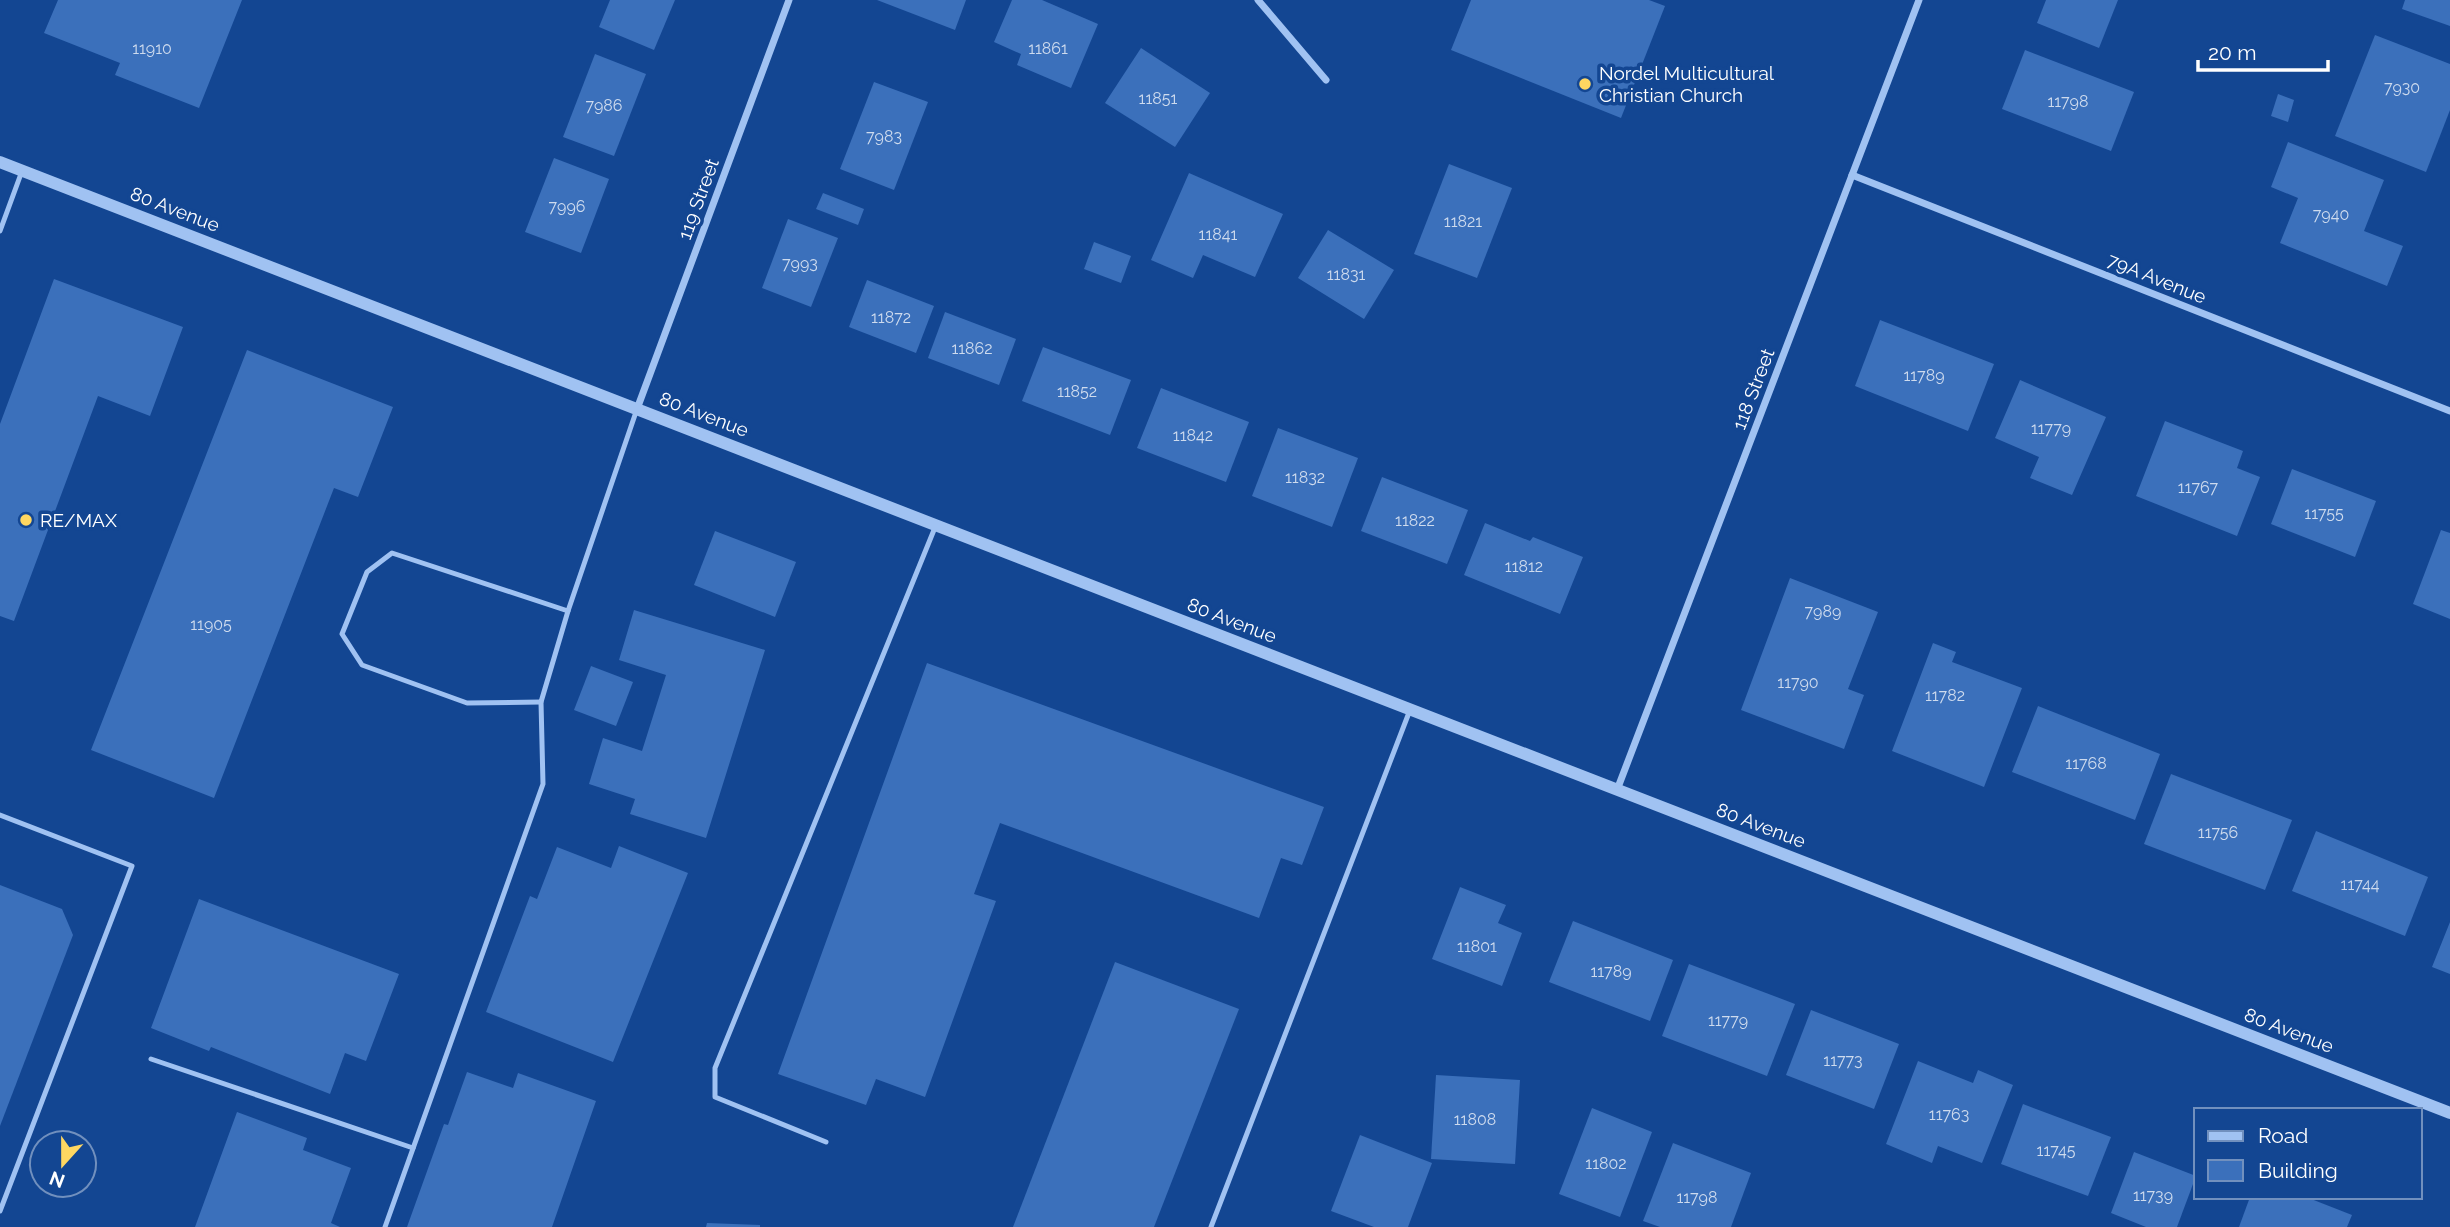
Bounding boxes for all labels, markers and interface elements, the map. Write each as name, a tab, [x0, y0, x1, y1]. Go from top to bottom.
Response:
scale bar	[2198, 28, 2328, 72]
house number: 11910	[132, 39, 172, 58]
house number: 11861	[1028, 39, 1068, 58]
text: 20 m	[2208, 40, 2256, 65]
place label: Nordel Multicultural Christian Church	[1599, 62, 1775, 106]
marker: Nordel Multicultural Christian Church	[1577, 76, 1593, 92]
house number: 7930	[2384, 78, 2420, 97]
house number: 11851	[1139, 89, 1178, 108]
house number: 11798	[2048, 92, 2089, 111]
house number: 7986	[585, 96, 623, 115]
house number: 7983	[866, 127, 902, 146]
street label: 119 Street	[673, 155, 723, 243]
street label: 80 Avenue	[127, 182, 223, 236]
house number: 7996	[549, 197, 585, 216]
house number: 7940	[2313, 205, 2349, 224]
house number: 11821	[1444, 212, 1482, 231]
house number: 11841	[1199, 225, 1238, 244]
street label: 79A Avenue	[2104, 248, 2210, 308]
house number: 7993	[782, 254, 818, 273]
house number: 11831	[1327, 265, 1365, 284]
house number: 11872	[871, 308, 911, 327]
house number: 11862	[951, 339, 993, 358]
street label: 118 Street	[1727, 345, 1779, 433]
house number: 11789	[1903, 366, 1945, 385]
house number: 11852	[1057, 382, 1097, 401]
street label: 80 Avenue	[656, 387, 752, 441]
house number: 11779	[2031, 419, 2071, 438]
house number: 11842	[1173, 426, 1213, 445]
house number: 11832	[1285, 468, 1325, 487]
house number: 11767	[2178, 478, 2219, 497]
house number: 11755	[2304, 504, 2344, 523]
place label: RE/MAX	[40, 509, 117, 531]
house number: 11822	[1395, 511, 1435, 530]
marker: RE/MAX	[18, 512, 34, 528]
house number: 11812	[1505, 557, 1543, 576]
street label: 80 Avenue	[1184, 593, 1280, 647]
house number: 7989	[1805, 602, 1841, 621]
house number: 11905	[190, 615, 232, 634]
house number: 11790	[1777, 673, 1819, 692]
house number: 11782	[1925, 686, 1965, 705]
house number: 11768	[2065, 754, 2107, 773]
street label: 80 Avenue	[1713, 798, 1809, 852]
house number: 11756	[2198, 823, 2238, 842]
house number: 11744	[2341, 875, 2380, 894]
house number: 11801	[1457, 937, 1497, 956]
house number: 11789	[1590, 962, 1632, 981]
street label: 80 Avenue	[2241, 1003, 2337, 1057]
house number: 11779	[1708, 1011, 1748, 1030]
house number: 11773	[1823, 1051, 1863, 1070]
house number: 11763	[1929, 1105, 1969, 1124]
legend	[2194, 1108, 2422, 1199]
house number: 11808	[1454, 1110, 1496, 1129]
text: Road	[2258, 1123, 2308, 1148]
north arrow	[28, 1129, 98, 1199]
house number: 11745	[2037, 1141, 2076, 1160]
house number: 11802	[1585, 1154, 1627, 1173]
text: Building	[2258, 1158, 2338, 1183]
text: N	[46, 1167, 68, 1193]
house number: 11739	[2133, 1186, 2173, 1205]
house number: 11798	[1677, 1188, 1718, 1207]

